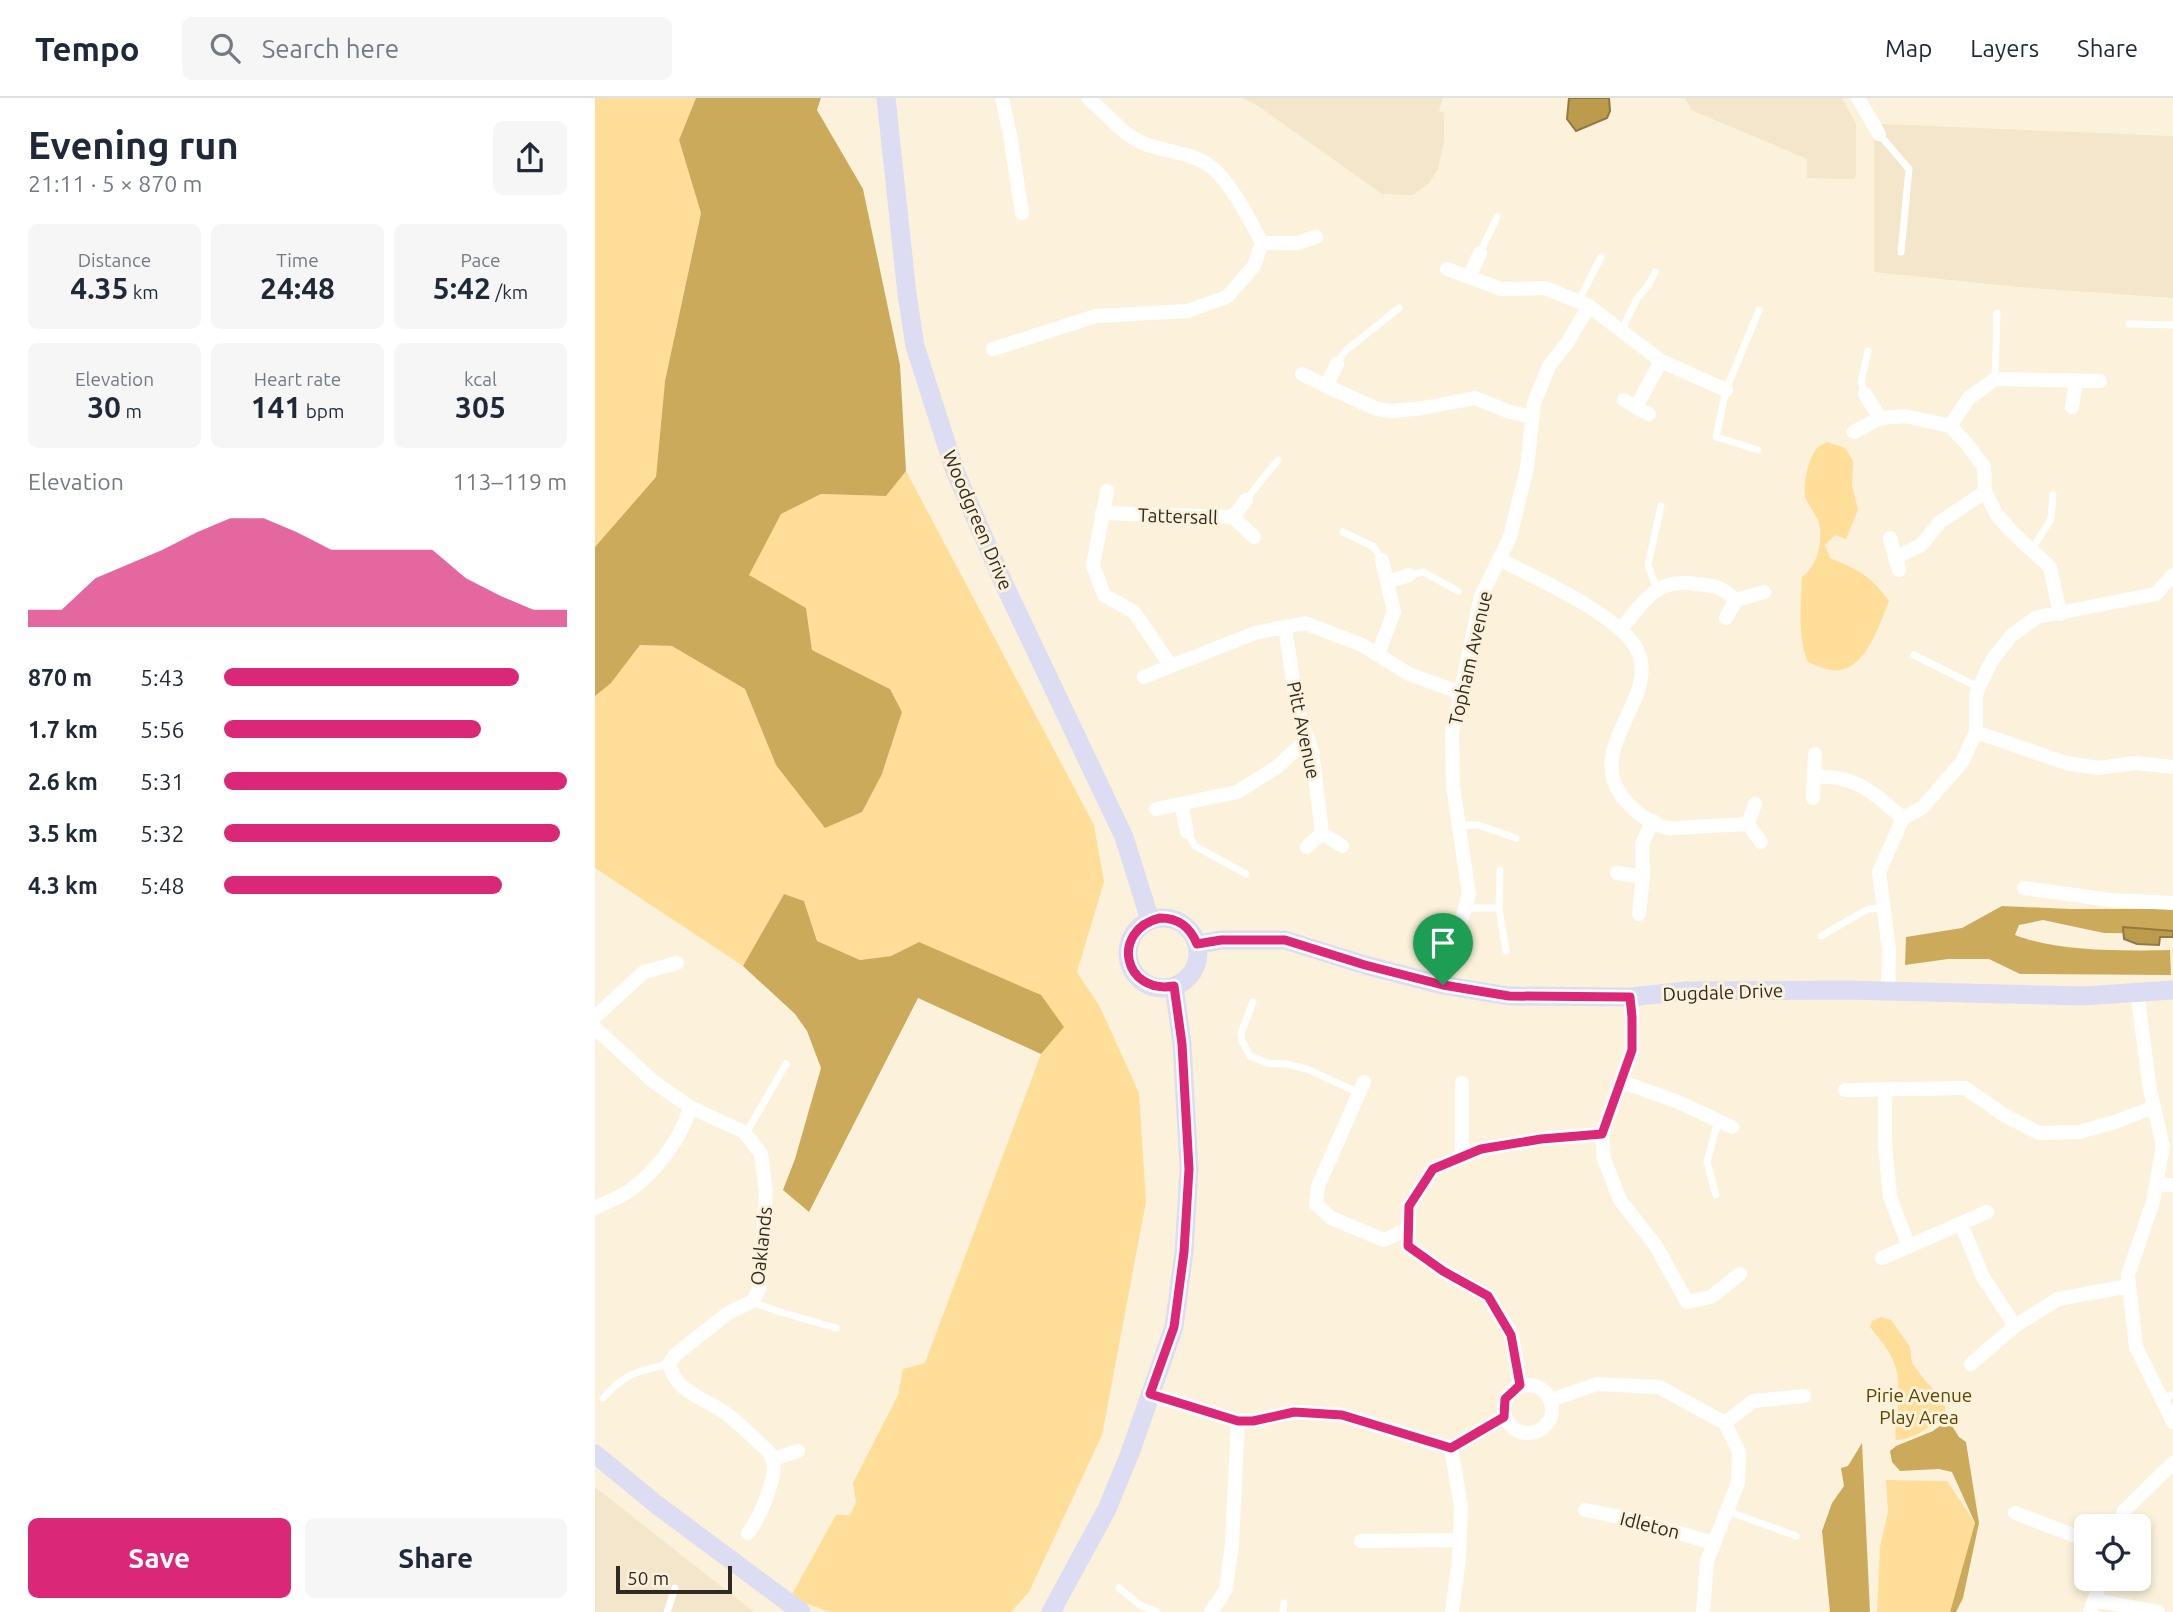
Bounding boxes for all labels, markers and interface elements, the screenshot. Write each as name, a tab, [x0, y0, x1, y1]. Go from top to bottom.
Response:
search box	[182, 17, 672, 80]
icon: search	[206, 29, 244, 67]
text: Tempo	[35, 30, 140, 67]
text: Search here	[262, 34, 399, 63]
text: Map	[1885, 35, 1932, 62]
text: Layers	[1970, 35, 2039, 62]
text: Share	[2077, 35, 2138, 62]
button: share	[493, 121, 567, 195]
text: Evening run	[28, 124, 239, 166]
text: 21:11 · 5 × 870 m	[28, 171, 202, 196]
text: Distance	[78, 249, 151, 271]
text: Time	[276, 249, 319, 271]
text: Pace	[460, 249, 501, 271]
text: 4.35	[70, 271, 128, 305]
text: 24:48	[260, 271, 335, 305]
text: 5:42	[433, 271, 491, 305]
text: km	[128, 281, 159, 303]
text: /km	[491, 281, 528, 303]
text: Elevation	[75, 368, 154, 390]
text: Heart rate	[254, 368, 341, 390]
text: kcal	[464, 368, 497, 390]
text: 30	[87, 390, 121, 424]
text: 141	[251, 390, 301, 424]
text: 305	[455, 390, 506, 424]
text: m	[121, 400, 142, 422]
text: bpm	[301, 400, 344, 422]
street label: Woodgreen Drive	[939, 447, 1017, 593]
text: Elevation	[28, 469, 124, 494]
text: 113–119 m	[453, 469, 567, 494]
street label: Tattersall	[1138, 504, 1218, 528]
street label: Topham Avenue	[1444, 589, 1496, 727]
text: 870 m	[28, 665, 92, 690]
text: 5:43	[140, 665, 185, 690]
street label: Pitt Avenue	[1283, 679, 1325, 781]
text: 1.7 km	[28, 717, 98, 742]
text: 5:56	[140, 717, 185, 742]
text: 2.6 km	[28, 769, 98, 794]
text: 5:31	[140, 769, 185, 794]
text: 3.5 km	[28, 821, 98, 846]
text: 5:32	[140, 821, 185, 846]
text: 4.3 km	[28, 873, 98, 898]
text: 5:48	[140, 873, 185, 898]
pin	[1413, 913, 1473, 985]
icon: arrive	[1424, 924, 1462, 962]
street label: Dugdale Drive	[1662, 979, 1784, 1005]
street label: Oaklands	[746, 1206, 776, 1286]
park label: Pirie Avenue Play Area	[1866, 1384, 1972, 1428]
street label: Idleton	[1618, 1507, 1682, 1543]
map controls	[2074, 1514, 2151, 1591]
button: locate	[2074, 1514, 2151, 1591]
button: Save	[28, 1518, 291, 1598]
button: Share	[305, 1518, 567, 1598]
scale bar	[616, 1563, 731, 1595]
text: 50 m	[627, 1567, 669, 1589]

